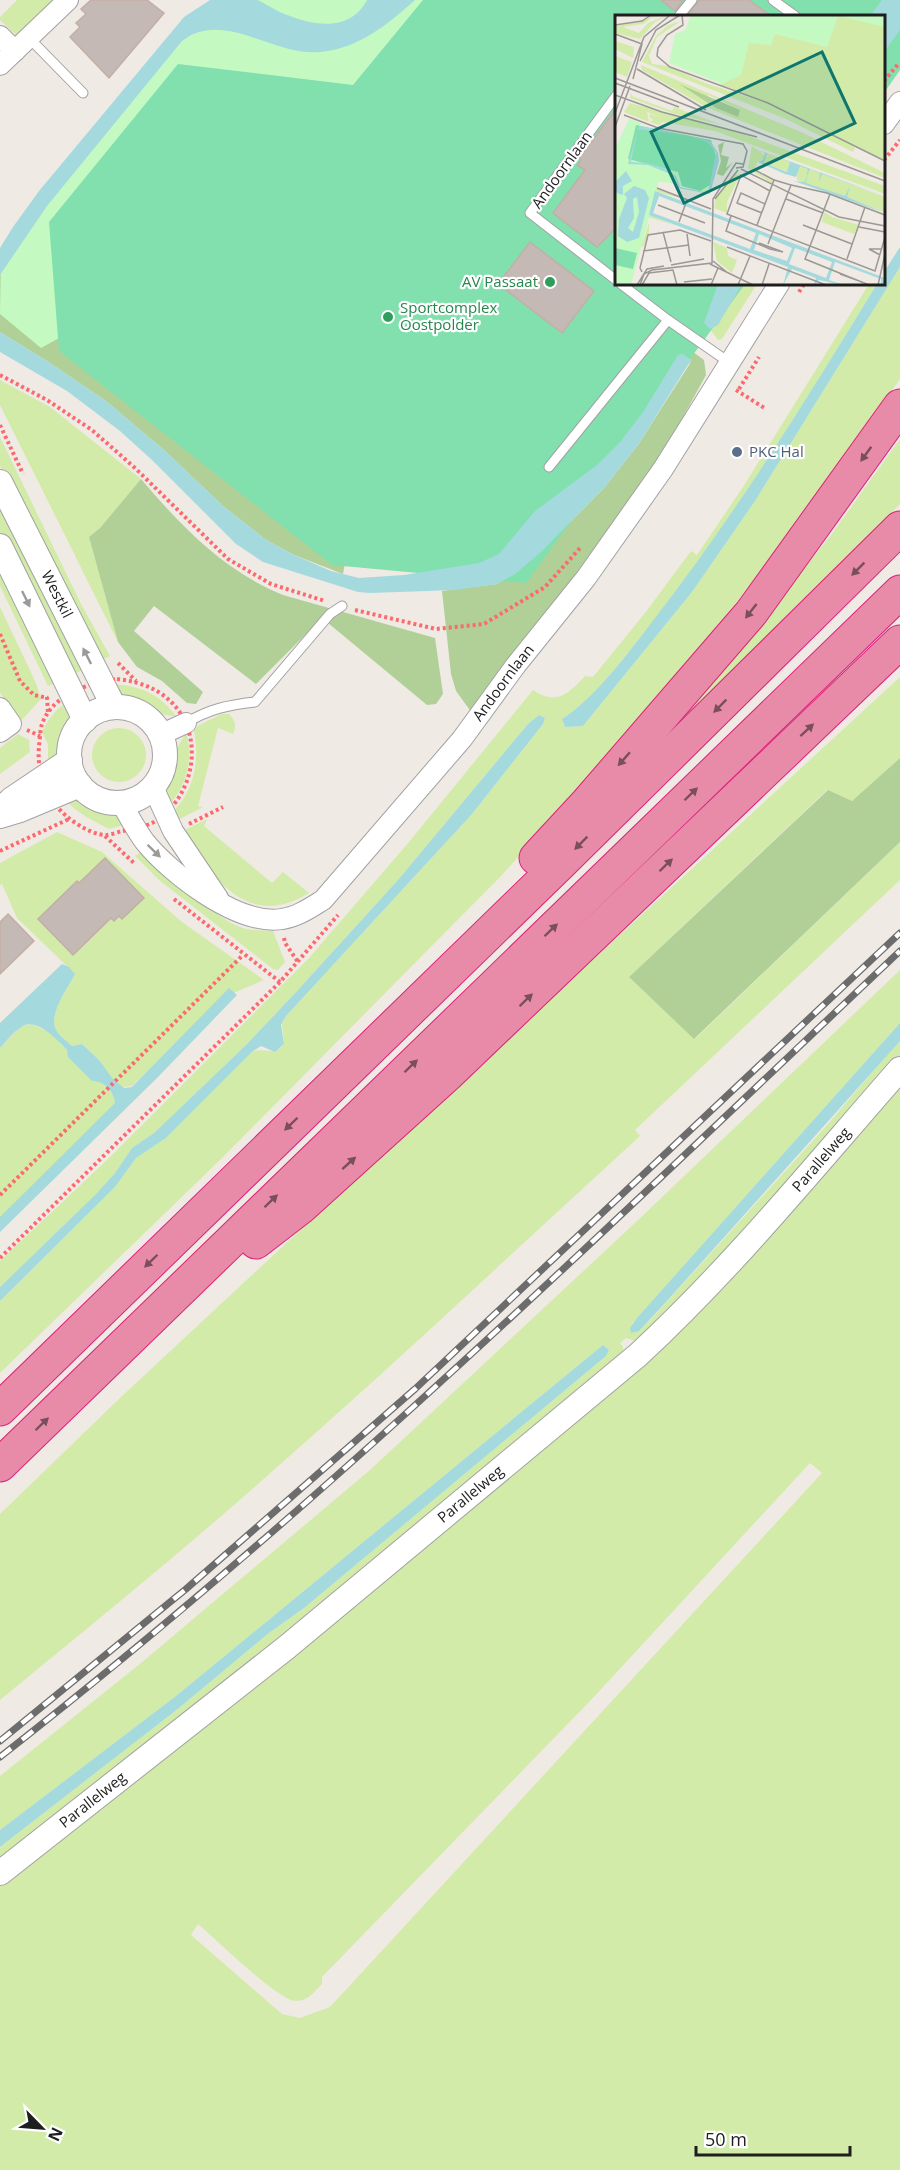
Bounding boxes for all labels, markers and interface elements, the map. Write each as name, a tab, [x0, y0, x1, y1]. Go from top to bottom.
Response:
inset map	[615, 15, 885, 285]
street label: Andoornlaan	[526, 127, 596, 212]
place label: AV Passaat	[462, 271, 538, 291]
marker: AV Passaat	[543, 275, 557, 289]
place label: Sportcomplex Oostpolder	[400, 297, 497, 334]
marker: Sportcomplex Oostpolder	[381, 310, 395, 324]
place label: PKC Hal	[749, 441, 804, 461]
marker: PKC Hal	[730, 445, 744, 459]
one-way arrow	[860, 445, 872, 461]
one-way arrow	[852, 561, 866, 575]
street label: Westkil	[38, 567, 78, 621]
one-way arrow	[21, 590, 30, 607]
one-way arrow	[746, 604, 758, 619]
street label: Andoornlaan	[467, 640, 538, 725]
one-way arrow	[82, 647, 92, 664]
one-way arrow	[713, 698, 727, 712]
one-way arrow	[799, 723, 813, 737]
one-way arrow	[618, 752, 631, 767]
one-way arrow	[684, 787, 699, 801]
one-way arrow	[574, 836, 589, 850]
one-way arrow	[146, 844, 161, 857]
one-way arrow	[658, 858, 672, 872]
one-way arrow	[544, 923, 558, 937]
one-way arrow	[518, 993, 533, 1007]
one-way arrow	[404, 1059, 418, 1073]
one-way arrow	[284, 1117, 298, 1131]
street label: Parallelweg	[787, 1122, 854, 1196]
one-way arrow	[342, 1156, 357, 1170]
one-way arrow	[264, 1195, 278, 1209]
one-way arrow	[145, 1253, 159, 1267]
one-way arrow	[34, 1417, 49, 1431]
street label: Parallelweg	[433, 1460, 507, 1527]
street label: Parallelweg	[55, 1767, 130, 1832]
north arrow	[12, 2098, 72, 2158]
scale bar	[696, 2119, 850, 2157]
text: N	[43, 2124, 68, 2145]
text: 50 m	[705, 2127, 747, 2151]

